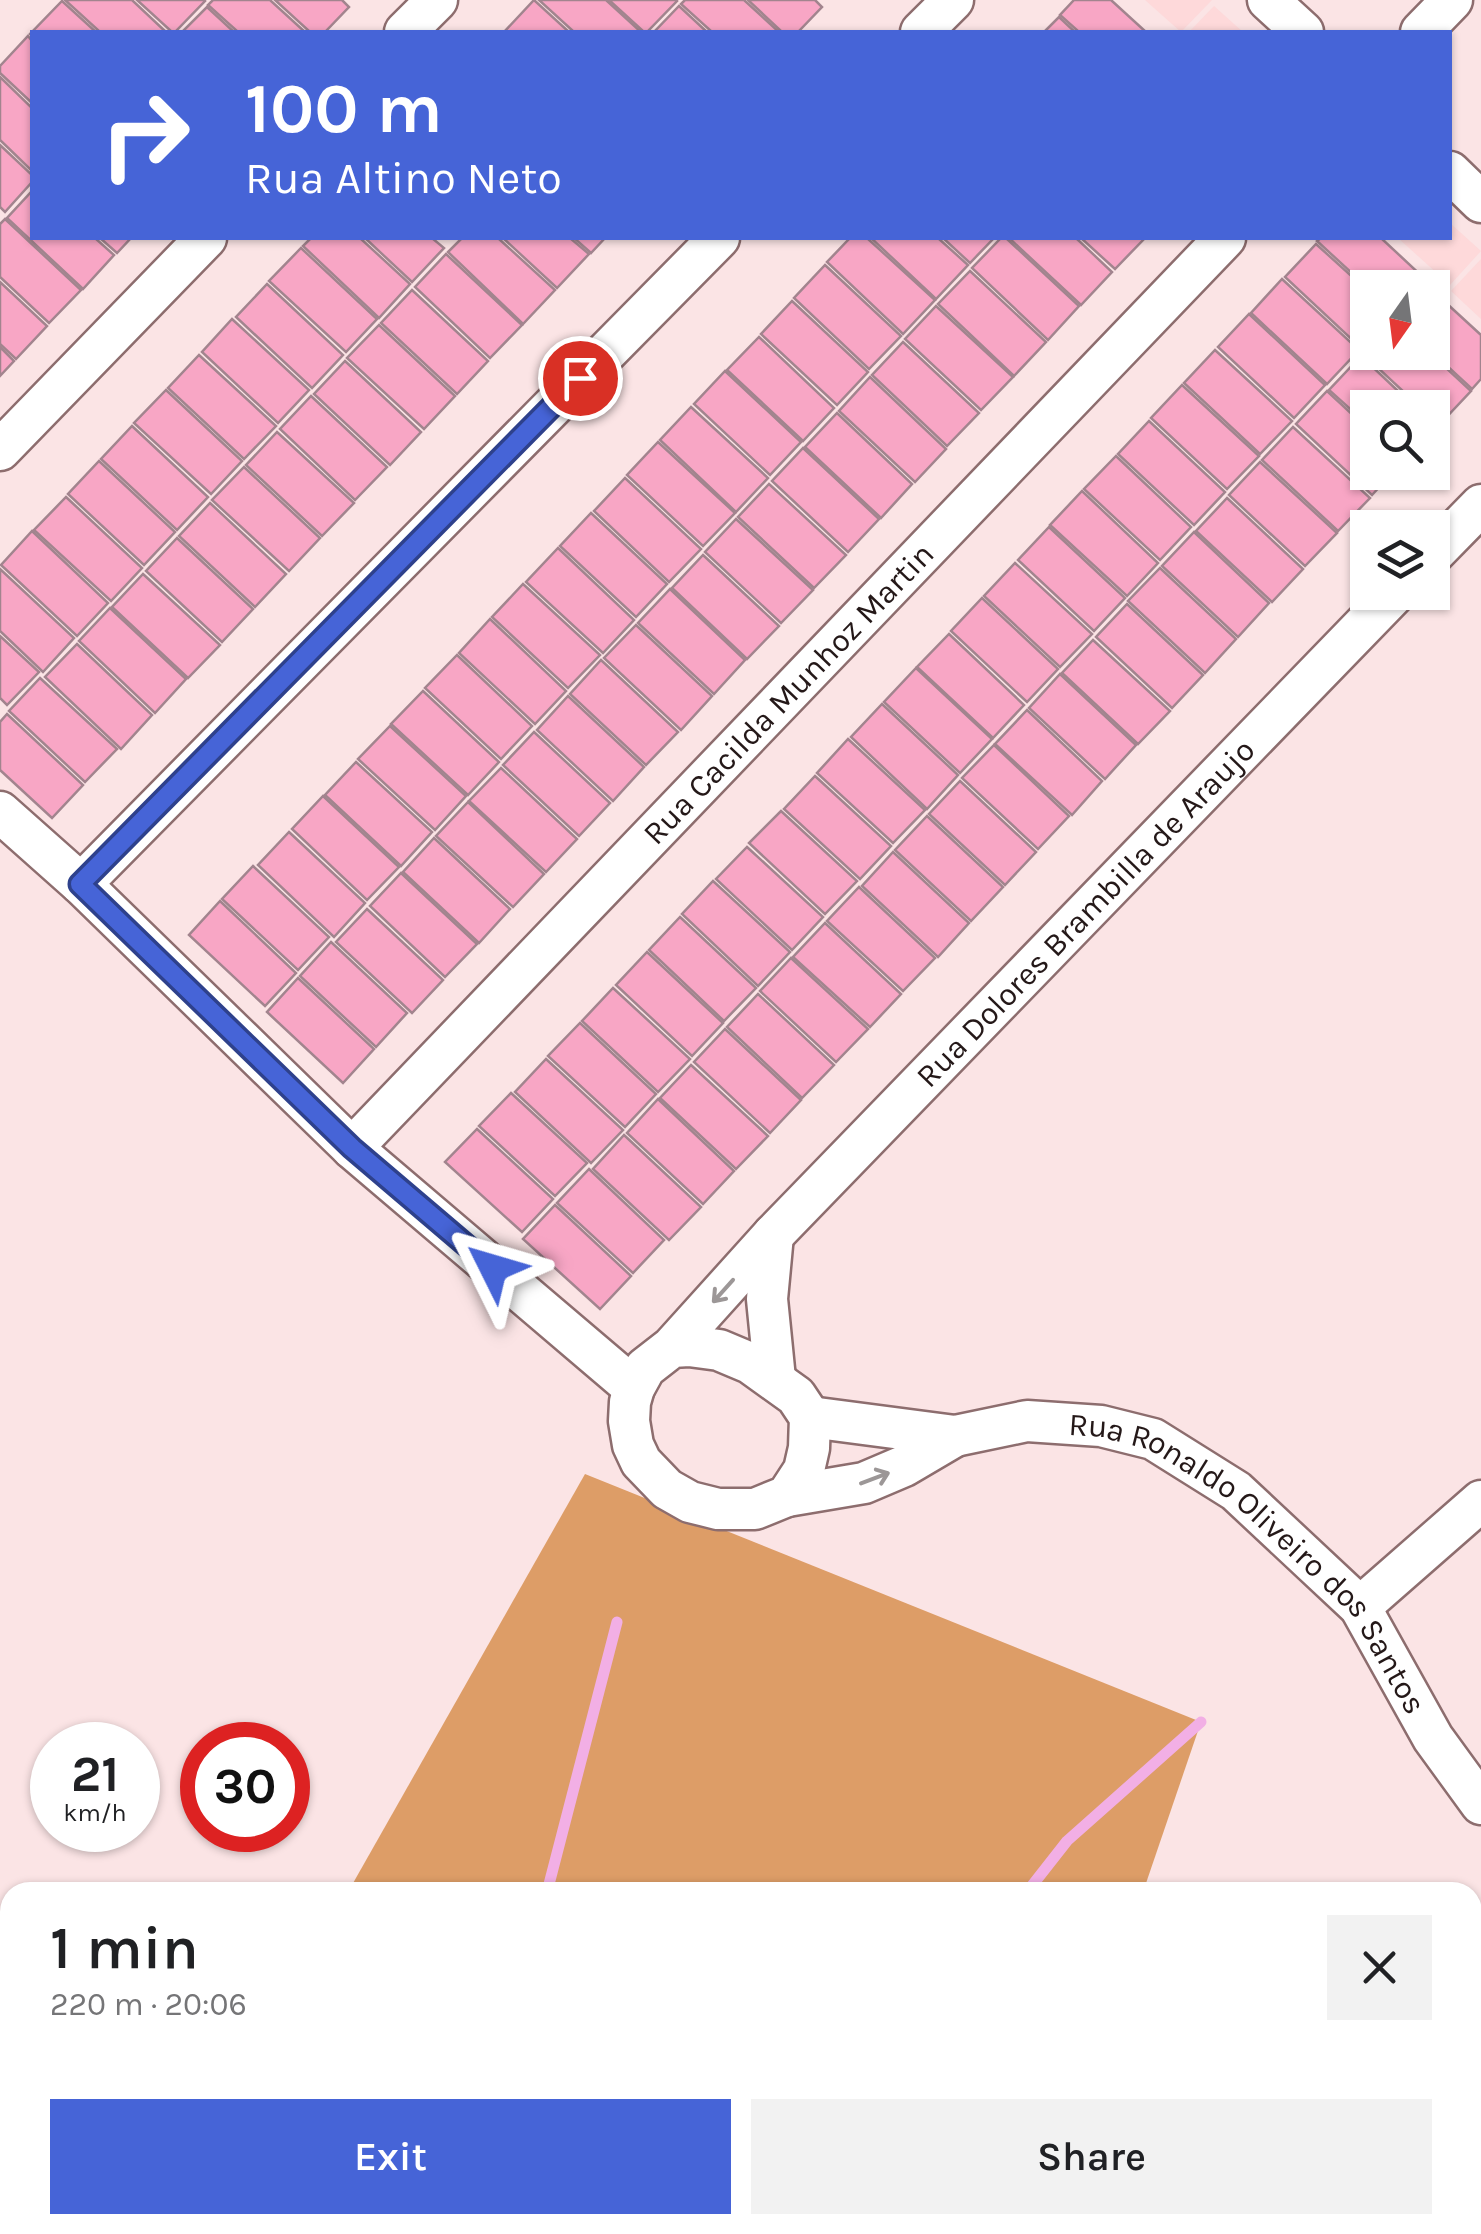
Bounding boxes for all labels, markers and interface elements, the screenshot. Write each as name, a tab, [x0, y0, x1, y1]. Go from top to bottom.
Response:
text: 100 m	[245, 68, 443, 150]
icon: right	[80, 70, 210, 200]
text: Rua Altino Neto	[245, 152, 562, 204]
north arrow	[1350, 270, 1450, 370]
map controls	[1350, 270, 1450, 610]
pin	[538, 336, 623, 421]
icon: arrive	[553, 351, 608, 406]
button: search	[1350, 390, 1450, 490]
button: layers	[1350, 510, 1450, 610]
street label: Rua Cacilda Munhoz Martin	[636, 535, 941, 852]
street label: Rua Dolores Brambilla de Araujo	[909, 731, 1262, 1095]
position arrow	[441, 1216, 545, 1320]
one-way arrow	[711, 1278, 734, 1303]
street label: Rua Ronaldo Oliveiro dos Santos	[1067, 1406, 1434, 1720]
one-way arrow	[859, 1467, 890, 1485]
speed limit sign: 30	[180, 1722, 310, 1852]
text: 21	[71, 1745, 119, 1804]
text: km/h	[63, 1798, 127, 1827]
text: 1 min	[50, 1913, 199, 1983]
button: close	[1327, 1915, 1432, 2020]
text: 220 m · 20:06	[50, 1986, 247, 2023]
button: Exit	[50, 2099, 731, 2214]
button: Share	[751, 2099, 1432, 2214]

